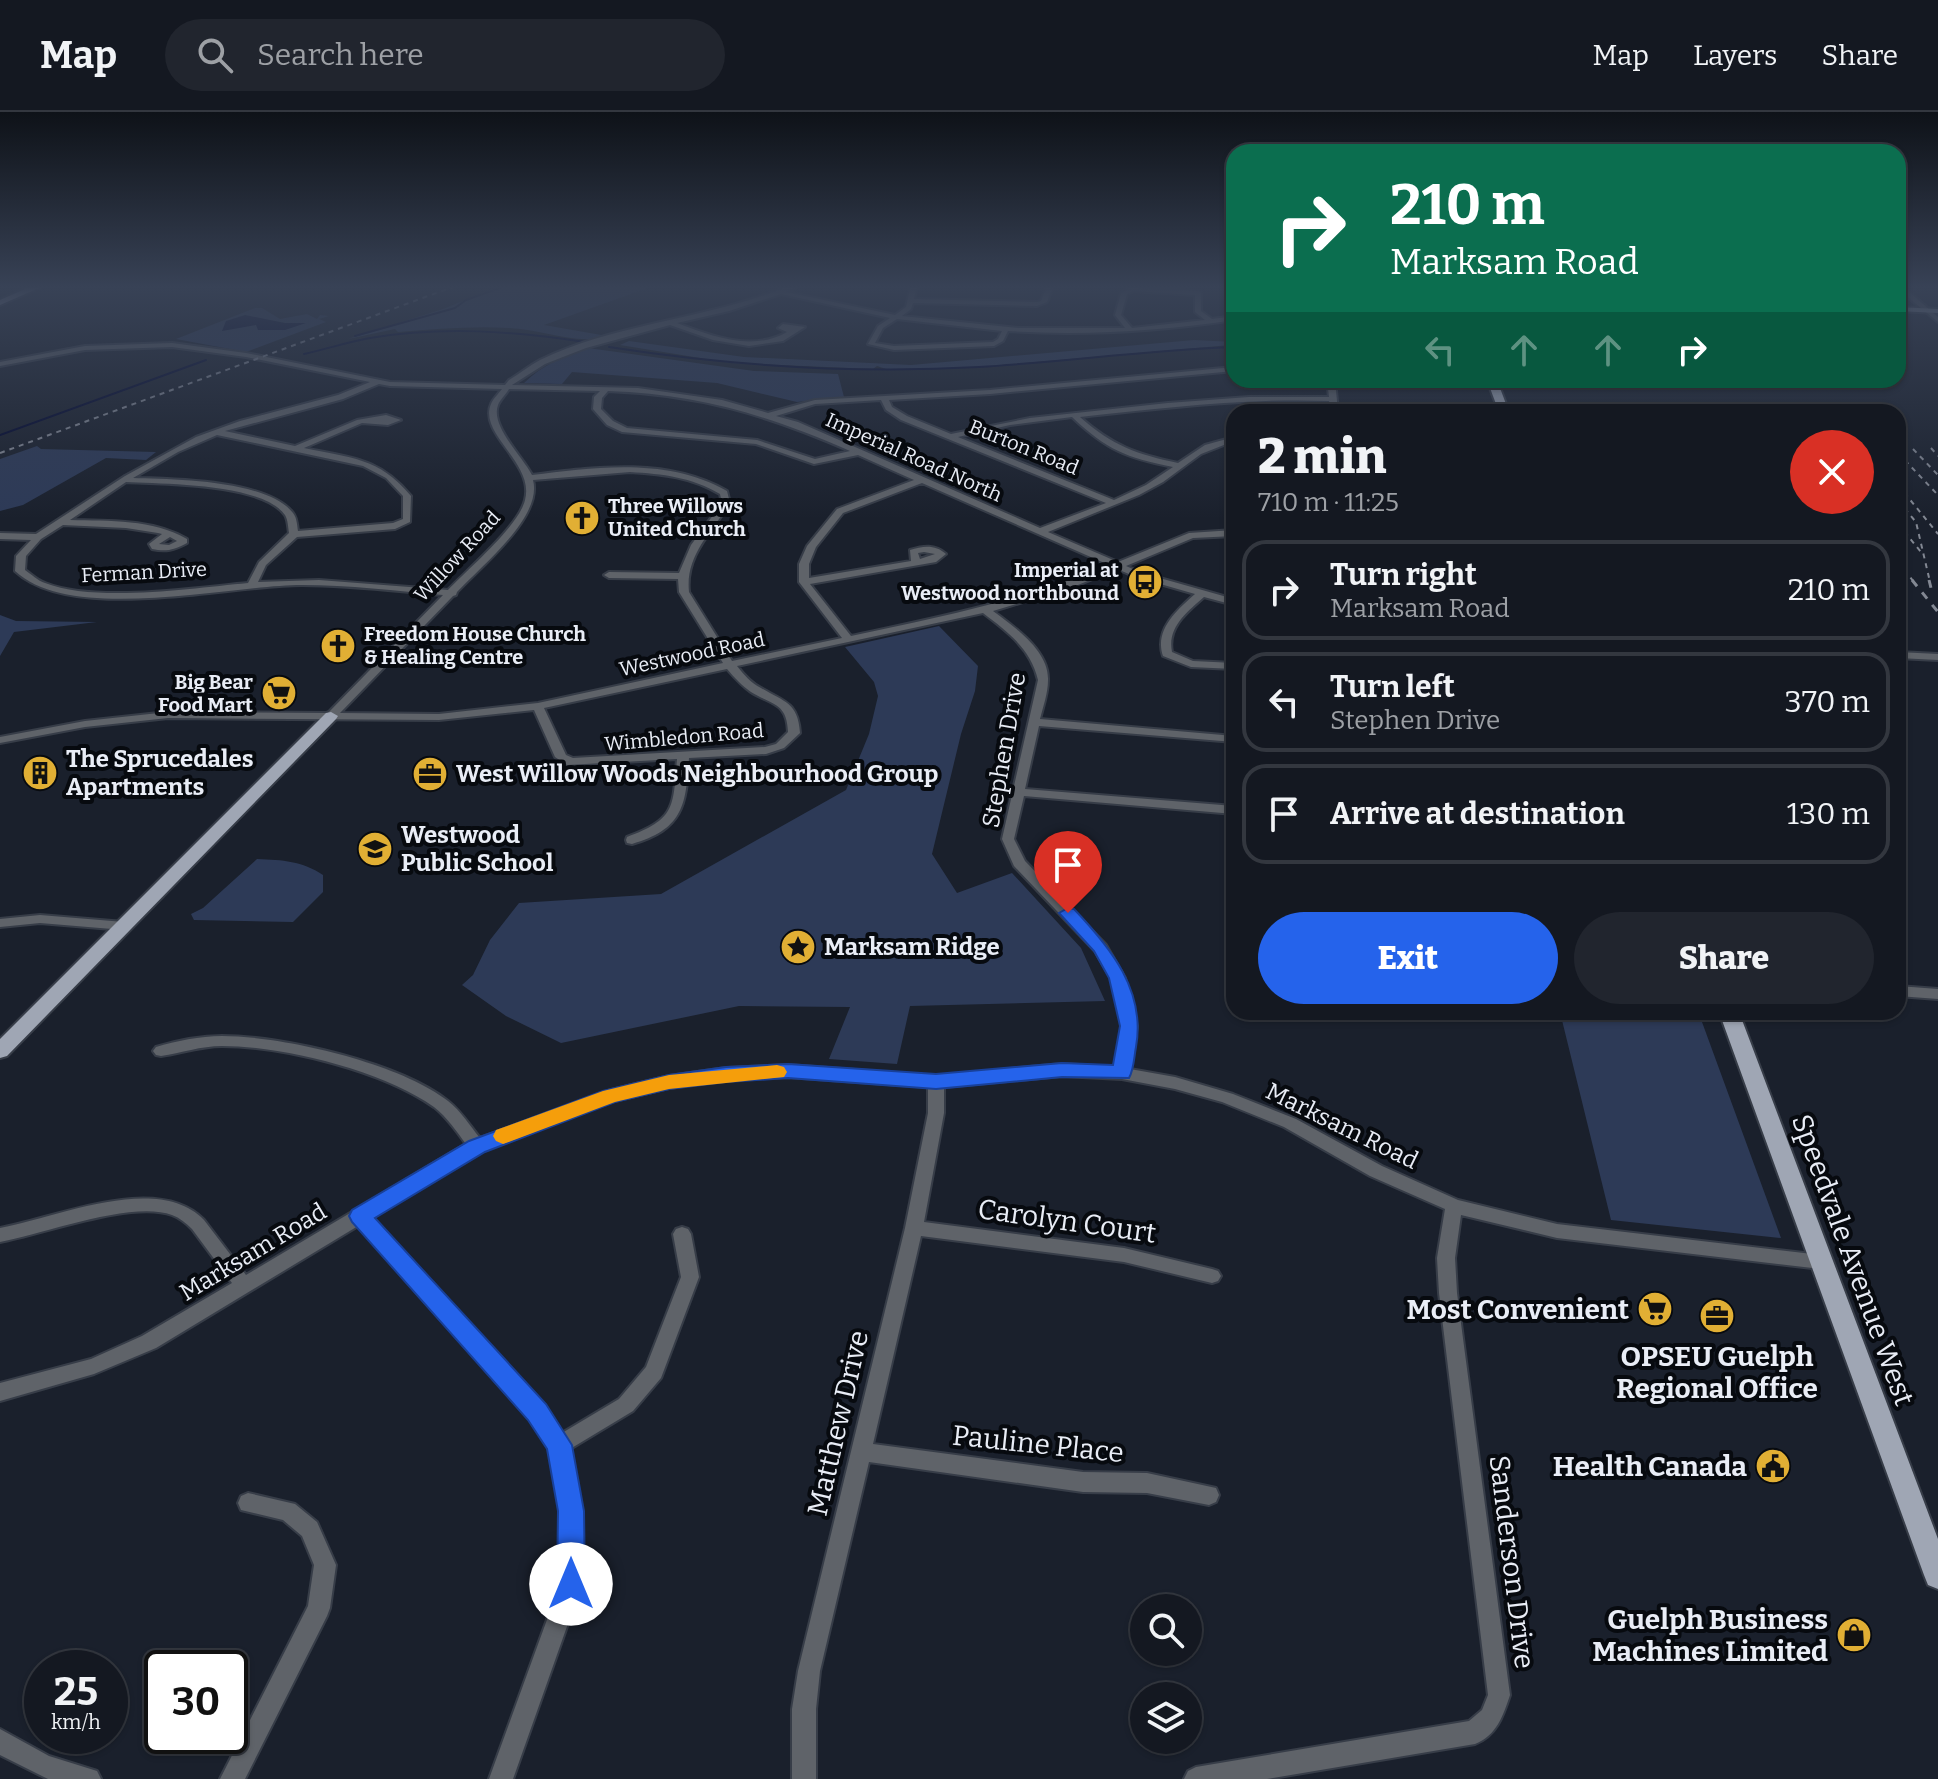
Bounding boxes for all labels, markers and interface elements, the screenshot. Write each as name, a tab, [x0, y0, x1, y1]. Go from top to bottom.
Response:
search box	[165, 19, 725, 91]
text: Map	[40, 32, 117, 78]
icon: search	[193, 33, 237, 77]
text: Search here	[257, 37, 424, 73]
text: Map	[1592, 39, 1649, 72]
text: Layers	[1693, 39, 1777, 72]
text: Share	[1821, 39, 1898, 72]
text: 210 m	[1390, 172, 1545, 239]
icon: right	[1258, 176, 1362, 280]
text: Marksam Road	[1390, 240, 1639, 284]
icon: left	[1418, 328, 1462, 372]
icon: ahead	[1502, 328, 1546, 372]
icon: ahead	[1586, 328, 1630, 372]
icon: right	[1670, 328, 1714, 372]
street label: Imperial Road North	[822, 407, 1006, 507]
street label: Burton Road	[966, 414, 1082, 480]
text: 2 min	[1258, 428, 1386, 486]
button: close	[1790, 430, 1874, 514]
text: 710 m · 11:25	[1258, 487, 1399, 518]
place label: Three Willows United Church	[608, 494, 746, 541]
church icon: Three Willows United Church	[563, 499, 601, 537]
street label: Willow Road	[409, 506, 505, 606]
street label: Ferman Drive	[81, 557, 207, 587]
text: Turn right	[1330, 557, 1477, 593]
place label: Imperial at Westwood northbound	[901, 558, 1119, 605]
bus stop icon: Imperial at Westwood northbound	[1126, 563, 1164, 601]
icon: right	[1262, 568, 1306, 612]
text: 210 m	[1788, 572, 1870, 608]
text: Marksam Road	[1330, 593, 1510, 624]
place label: Freedom House Church & Healing Centre	[364, 622, 586, 669]
church icon: Freedom House Church & Healing Centre	[319, 627, 357, 665]
street label: Westwood Road	[617, 627, 767, 681]
text: Turn left	[1330, 669, 1455, 705]
place label: Big Bear Food Mart	[158, 670, 254, 717]
street label: Stephen Drive	[977, 670, 1031, 830]
supermarket icon: Big Bear Food Mart	[260, 674, 298, 712]
icon: left	[1262, 680, 1306, 724]
text: 370 m	[1785, 684, 1870, 720]
text: Stephen Drive	[1330, 705, 1500, 736]
street label: Wimbledon Road	[603, 718, 765, 756]
place label: The Sprucedales Apartments	[66, 745, 254, 801]
building icon: The Sprucedales Apartments	[21, 754, 59, 792]
office icon: West Willow Woods Neighbourhood Group	[411, 755, 449, 793]
place label: West Willow Woods Neighbourhood Group	[456, 760, 938, 788]
icon: arrive	[1262, 792, 1306, 836]
text: Arrive at destination	[1330, 796, 1625, 832]
text: 130 m	[1787, 796, 1870, 832]
place label: Westwood Public School	[401, 821, 554, 877]
school or university icon: Westwood Public School	[356, 830, 394, 868]
pin	[1034, 831, 1102, 913]
icon: arrive	[1046, 843, 1090, 887]
button: Exit	[1258, 912, 1558, 1004]
button: Share	[1574, 912, 1874, 1004]
place icon: Marksam Ridge	[779, 928, 817, 966]
place label: Marksam Ridge	[824, 933, 1000, 961]
street label: Marksam Road	[1261, 1077, 1423, 1175]
street label: Speedvale Avenue West	[1785, 1110, 1921, 1410]
street label: Carolyn Court	[976, 1192, 1158, 1250]
street label: Marksam Road	[175, 1197, 331, 1307]
supermarket icon: Most Convenient	[1636, 1290, 1674, 1328]
place label: Most Convenient	[1407, 1293, 1629, 1326]
office icon: OPSEU Guelph Regional Office	[1698, 1297, 1736, 1335]
street label: Matthew Drive	[801, 1327, 875, 1519]
place label: OPSEU Guelph Regional Office	[1616, 1340, 1818, 1405]
street label: Pauline Place	[951, 1419, 1125, 1469]
public building icon: Health Canada	[1754, 1447, 1792, 1485]
place label: Health Canada	[1553, 1450, 1747, 1483]
street label: Sanderson Drive	[1483, 1453, 1541, 1671]
position arrow	[529, 1542, 613, 1626]
map controls	[1130, 1594, 1202, 1754]
button: search	[1130, 1594, 1202, 1666]
place label: Guelph Business Machines Limited	[1592, 1603, 1828, 1668]
shop icon: Guelph Business Machines Limited	[1835, 1616, 1873, 1654]
speed limit sign: 30	[144, 1650, 248, 1754]
text: 25	[54, 1668, 98, 1716]
button: layers	[1130, 1682, 1202, 1754]
text: km/h	[51, 1710, 101, 1734]

